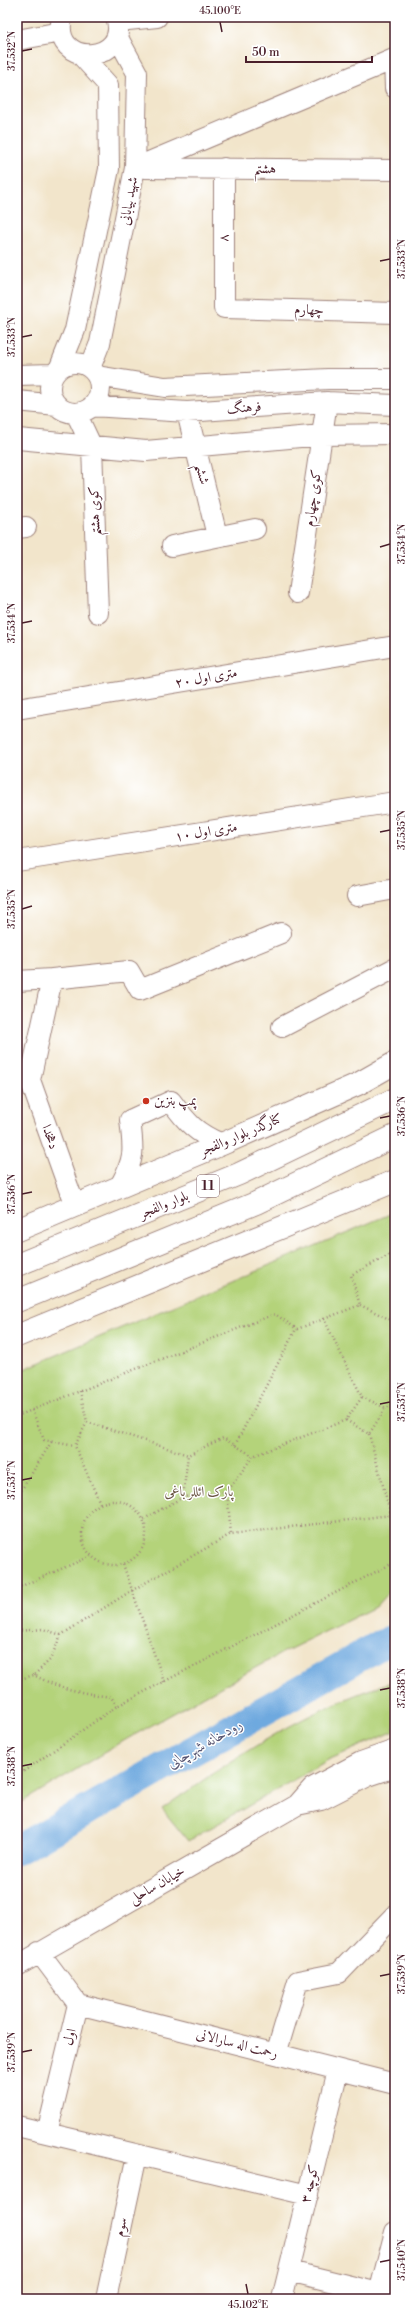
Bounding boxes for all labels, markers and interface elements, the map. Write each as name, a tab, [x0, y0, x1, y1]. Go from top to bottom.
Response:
text: 45.100°E	[199, 5, 241, 17]
text: 37.532°N	[6, 30, 18, 71]
scale bar	[246, 38, 372, 64]
text: 50 m	[252, 45, 280, 60]
street label: هشتم	[254, 160, 276, 182]
street label: شهید بیابانی	[116, 175, 142, 227]
street label: ۸	[215, 234, 233, 242]
text: 37.533°N	[396, 238, 408, 279]
street label: چهارم	[294, 300, 324, 323]
text: 37.533°N	[6, 316, 18, 357]
street label: فرهنگ	[226, 397, 262, 418]
street label: ششم	[187, 462, 213, 487]
street label: کوی چهارم	[300, 468, 329, 528]
street label: کوی هشتم	[85, 486, 109, 536]
text: 37.534°N	[396, 523, 408, 564]
text: 37.534°N	[6, 602, 18, 643]
street label: ۲۰ متری اول	[173, 664, 239, 692]
text: 37.535°N	[396, 809, 408, 850]
street label: ۱۰ متری اول	[173, 818, 239, 846]
text: 37.535°N	[6, 888, 18, 929]
place label: پمپ بنزین	[154, 1092, 197, 1111]
text: 37.536°N	[396, 1095, 408, 1136]
marker: پمپ بنزین	[141, 1096, 151, 1106]
street label: کنارگذر بلوار والفجر	[194, 1108, 285, 1161]
street label: دهخدا	[37, 1122, 63, 1152]
text: 37.536°N	[6, 1173, 18, 1214]
road number: 11	[197, 1175, 219, 1197]
street label: بلوار والفجر	[135, 1187, 192, 1224]
text: 37.537°N	[396, 1382, 408, 1422]
text: 37.537°N	[6, 1460, 18, 1500]
park label: پارک ائللر باغی	[165, 1483, 235, 1502]
text: 37.538°N	[396, 1667, 408, 1708]
water label: رودخانه شهرچایی	[164, 1715, 246, 1774]
text: 37.538°N	[6, 1745, 18, 1786]
street label: خیابان ساحلی	[126, 1862, 188, 1908]
text: 37.539°N	[396, 1953, 408, 1994]
street label: رحمت اله سارالانی	[194, 2025, 280, 2063]
street label: اول	[59, 2027, 81, 2047]
text: 37.539°N	[6, 2031, 18, 2072]
street label: کوچه ۳	[297, 2163, 323, 2205]
street label: سوم	[110, 2216, 135, 2239]
text: 37.540°N	[396, 2239, 408, 2281]
text: 45.102°E	[228, 2299, 268, 2311]

